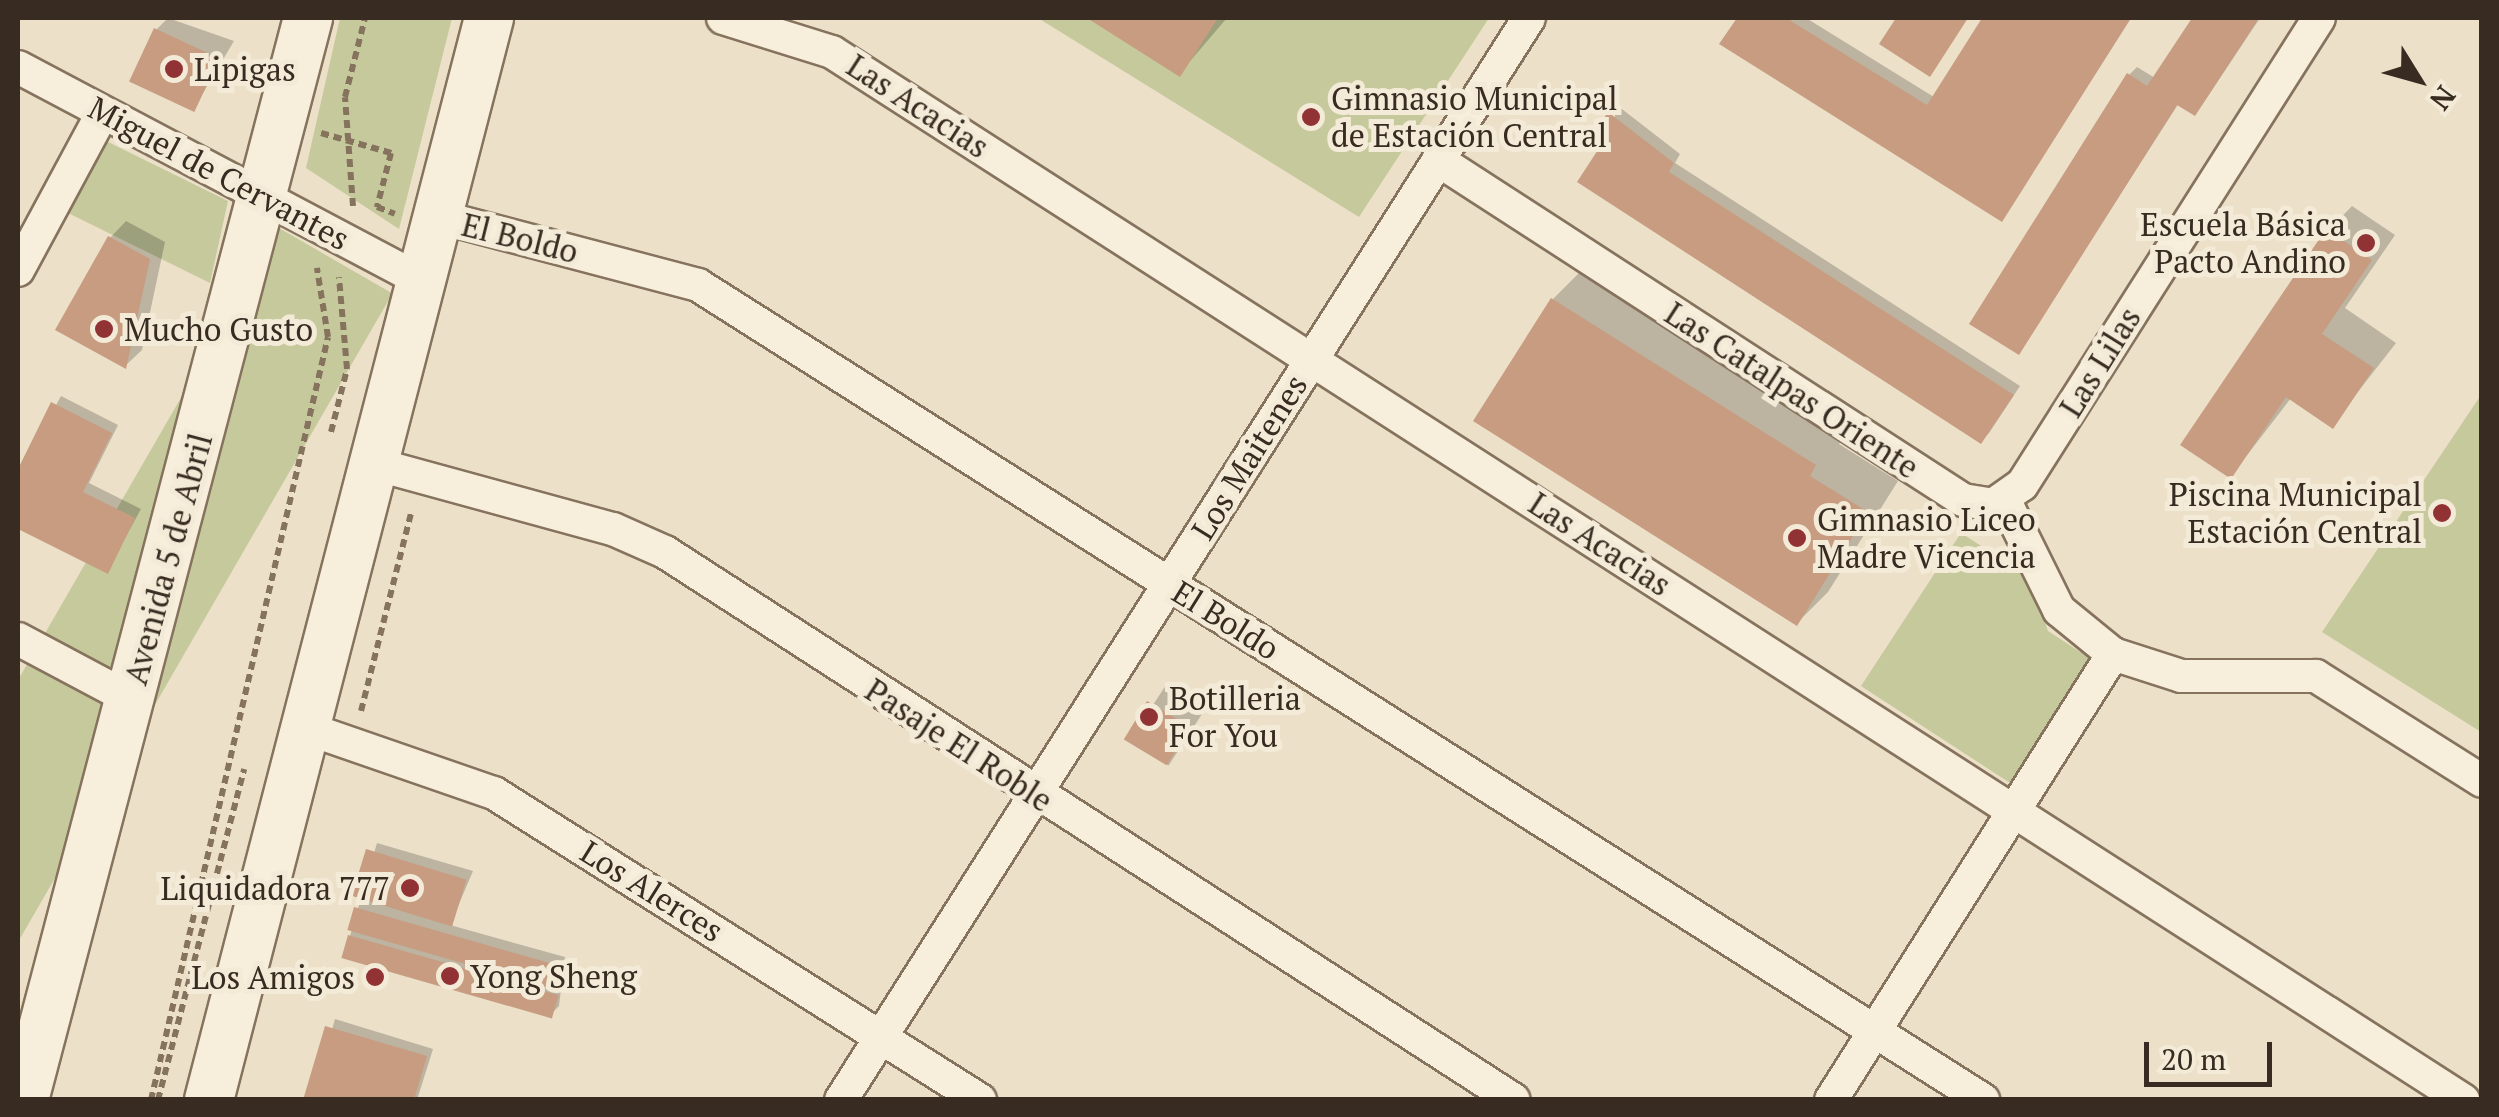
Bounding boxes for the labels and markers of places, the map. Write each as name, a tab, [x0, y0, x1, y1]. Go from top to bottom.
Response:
place label: Lipigas	[194, 50, 296, 88]
marker: Lipigas	[163, 58, 185, 80]
place label: Gimnasio Municipal de Estación Central	[1331, 80, 1618, 155]
marker: Gimnasio Municipal de Estación Central	[1300, 106, 1322, 128]
place label: Escuela Básica Pacto Andino	[2140, 206, 2346, 281]
marker: Escuela Básica Pacto Andino	[2355, 232, 2377, 254]
place label: Mucho Gusto	[124, 310, 313, 348]
marker: Mucho Gusto	[93, 318, 115, 340]
place label: Piscina Municipal Estación Central	[2169, 476, 2422, 551]
place label: Gimnasio Liceo Madre Vicencia	[1817, 501, 2036, 576]
marker: Piscina Municipal Estación Central	[2431, 502, 2453, 524]
marker: Gimnasio Liceo Madre Vicencia	[1786, 527, 1808, 549]
place label: Botilleria For You	[1169, 680, 1301, 755]
marker: Botilleria For You	[1138, 706, 1160, 728]
place label: Liquidadora 777	[160, 869, 390, 907]
marker: Liquidadora 777	[399, 877, 421, 899]
place label: Yong Sheng	[470, 957, 637, 995]
place label: Los Amigos	[191, 958, 355, 996]
marker: Yong Sheng	[439, 965, 461, 987]
marker: Los Amigos	[364, 966, 386, 988]

